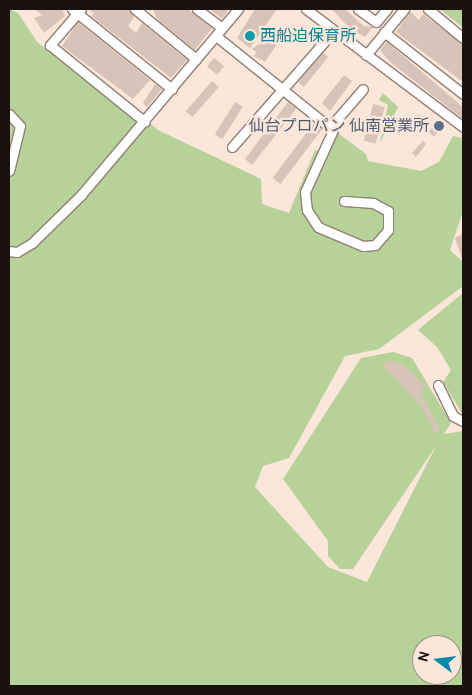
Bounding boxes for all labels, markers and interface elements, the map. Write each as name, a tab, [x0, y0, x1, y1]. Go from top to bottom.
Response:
place label: 西船迫保育所	[260, 26, 356, 46]
marker: 西船迫保育所	[244, 30, 256, 42]
place label: 仙台プロパン 仙南営業所	[249, 116, 429, 136]
marker: 仙台プロパン 仙南営業所	[433, 120, 445, 132]
north arrow	[412, 635, 462, 685]
text: N	[414, 649, 433, 663]

